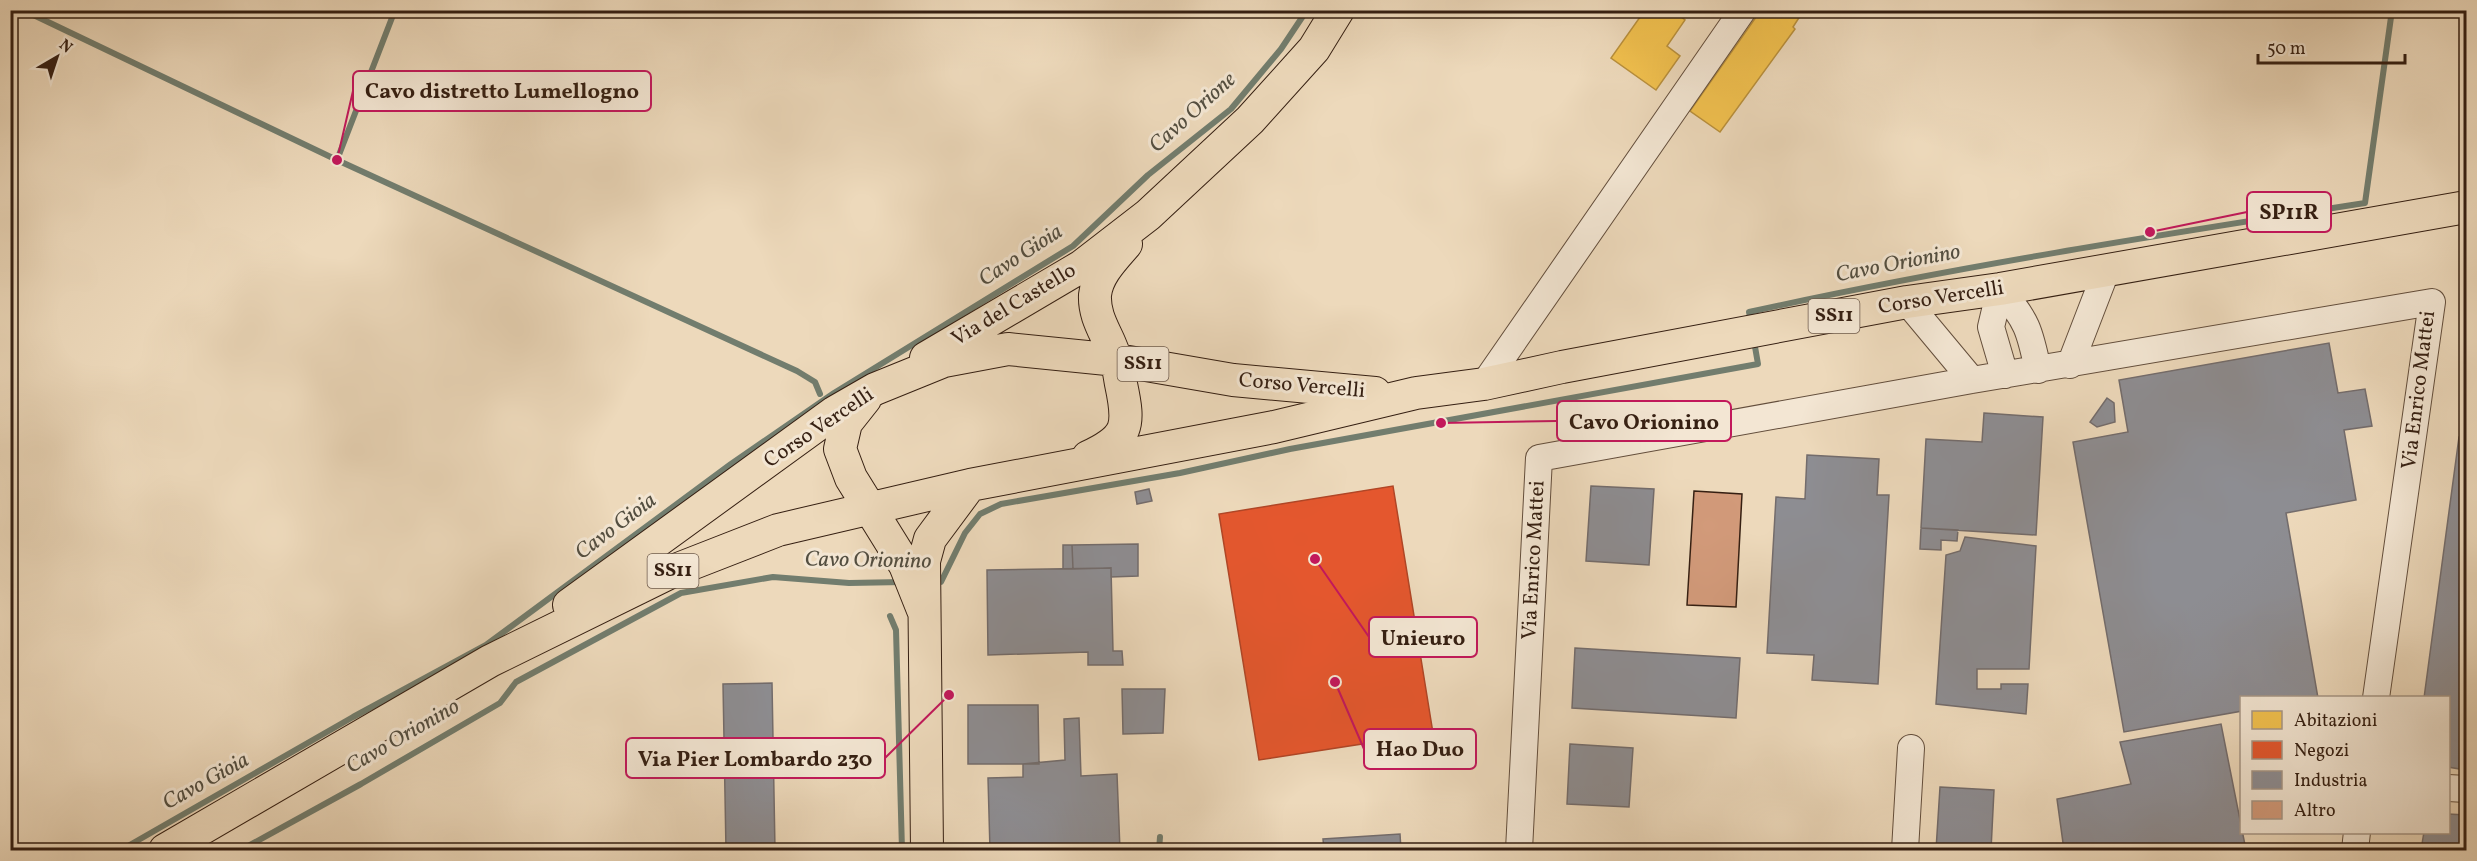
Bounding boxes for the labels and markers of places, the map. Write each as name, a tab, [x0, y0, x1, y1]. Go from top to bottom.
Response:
callout: Cavo distretto Lumellogno	[353, 71, 651, 111]
callout: SP11R	[2247, 192, 2331, 232]
callout: Cavo Orionino	[1557, 401, 1731, 441]
callout: Unieuro	[1369, 617, 1477, 657]
callout: Hao Duo	[1364, 729, 1476, 769]
callout: Via Pier Lombardo 230	[626, 738, 885, 778]

